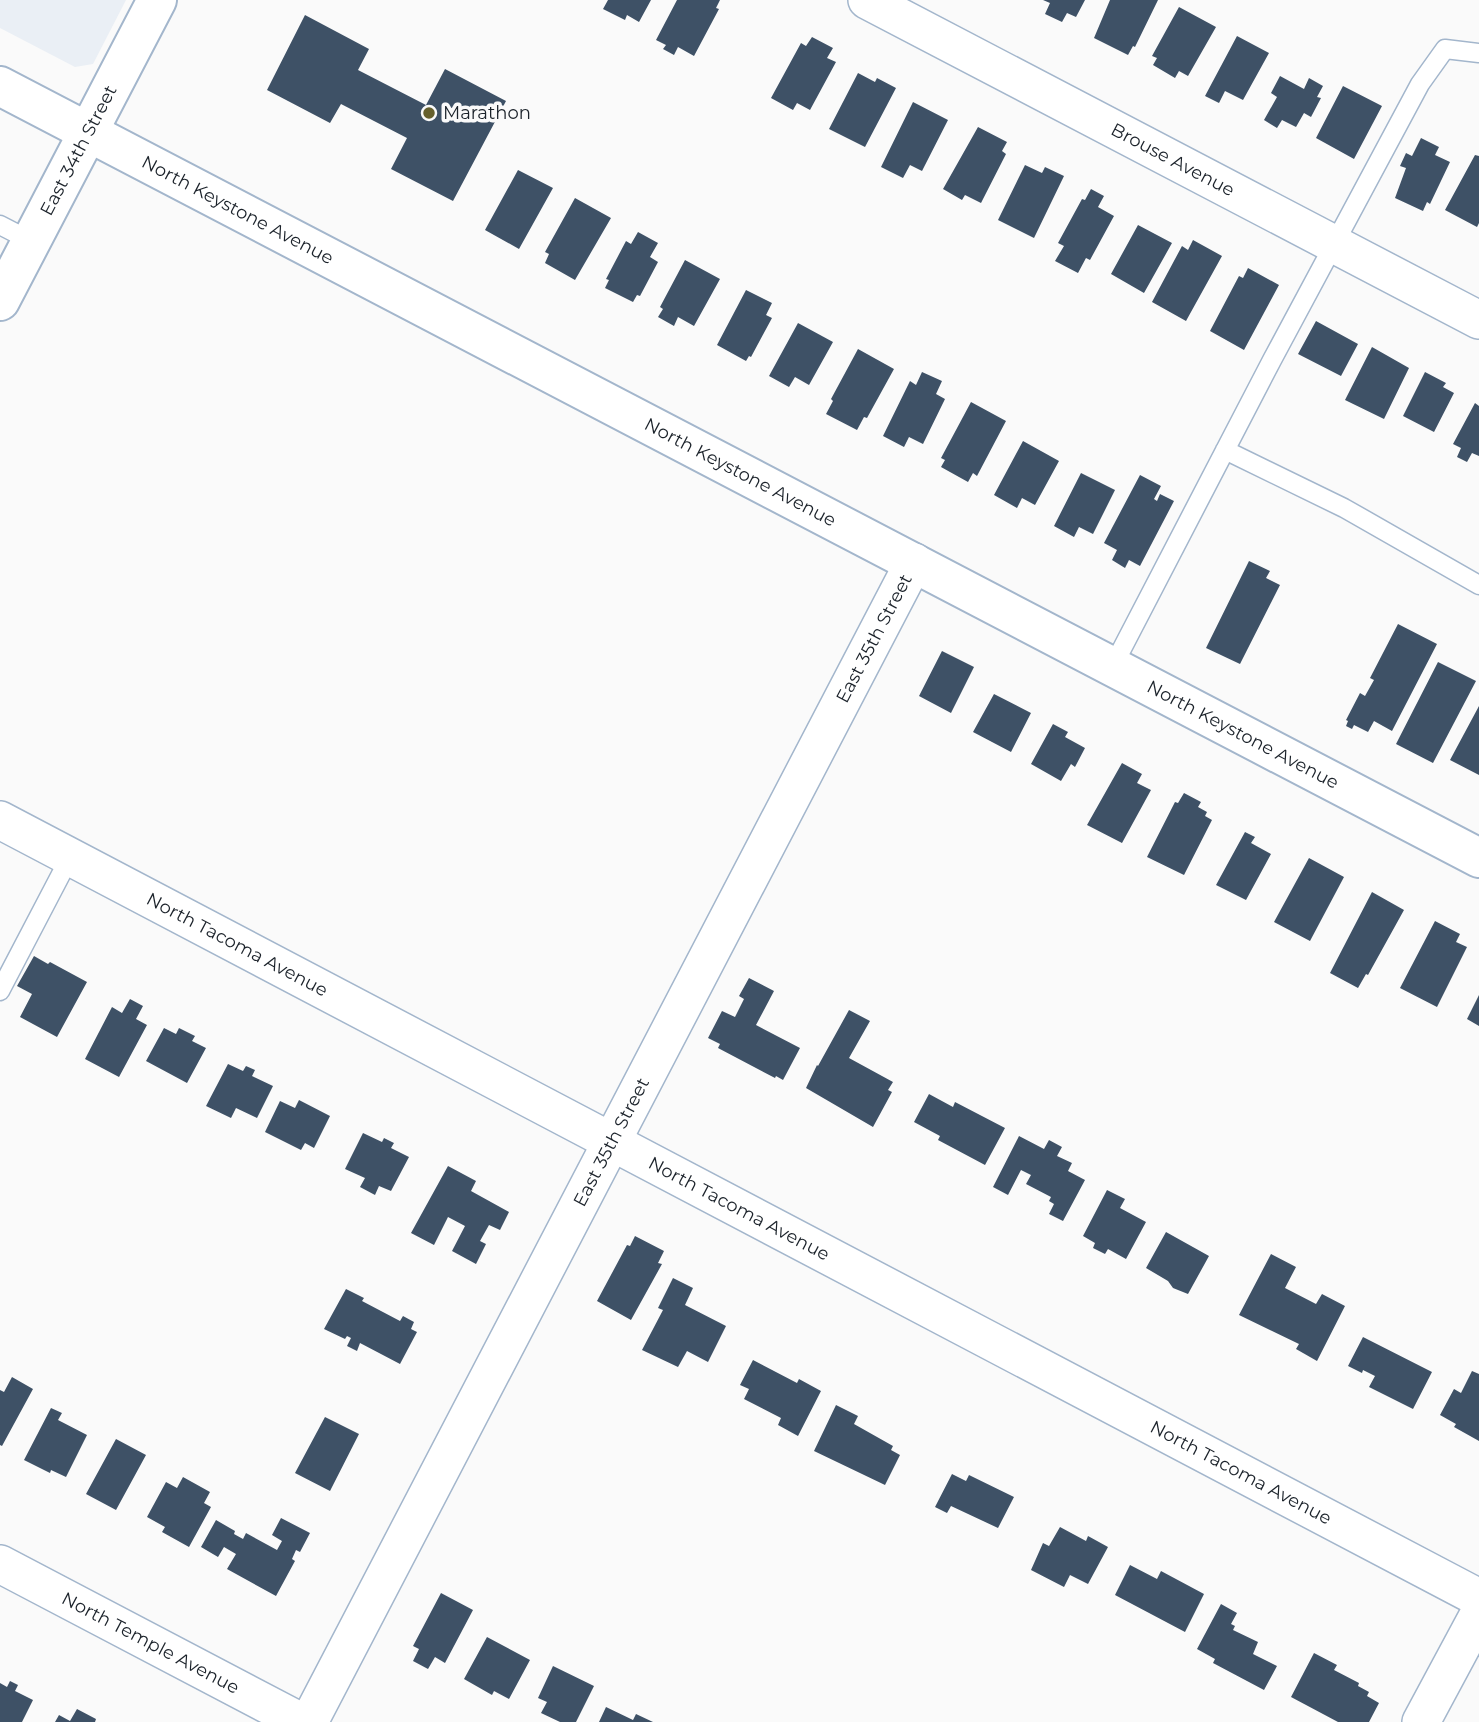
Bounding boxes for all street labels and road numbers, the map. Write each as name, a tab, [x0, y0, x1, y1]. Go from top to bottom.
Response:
street label: East 34th Street	[36, 81, 122, 219]
street label: Brouse Avenue	[1107, 119, 1238, 201]
street label: North Keystone Avenue	[138, 151, 337, 269]
street label: North Keystone Avenue	[641, 413, 840, 532]
street label: East 35th Street	[831, 570, 917, 707]
street label: North Keystone Avenue	[1143, 676, 1343, 794]
street label: North Tacoma Avenue	[143, 888, 332, 1002]
street label: East 35th Street	[569, 1074, 654, 1210]
street label: North Tacoma Avenue	[645, 1152, 834, 1265]
street label: North Tacoma Avenue	[1146, 1416, 1335, 1529]
street label: North Temple Avenue	[58, 1587, 243, 1699]

